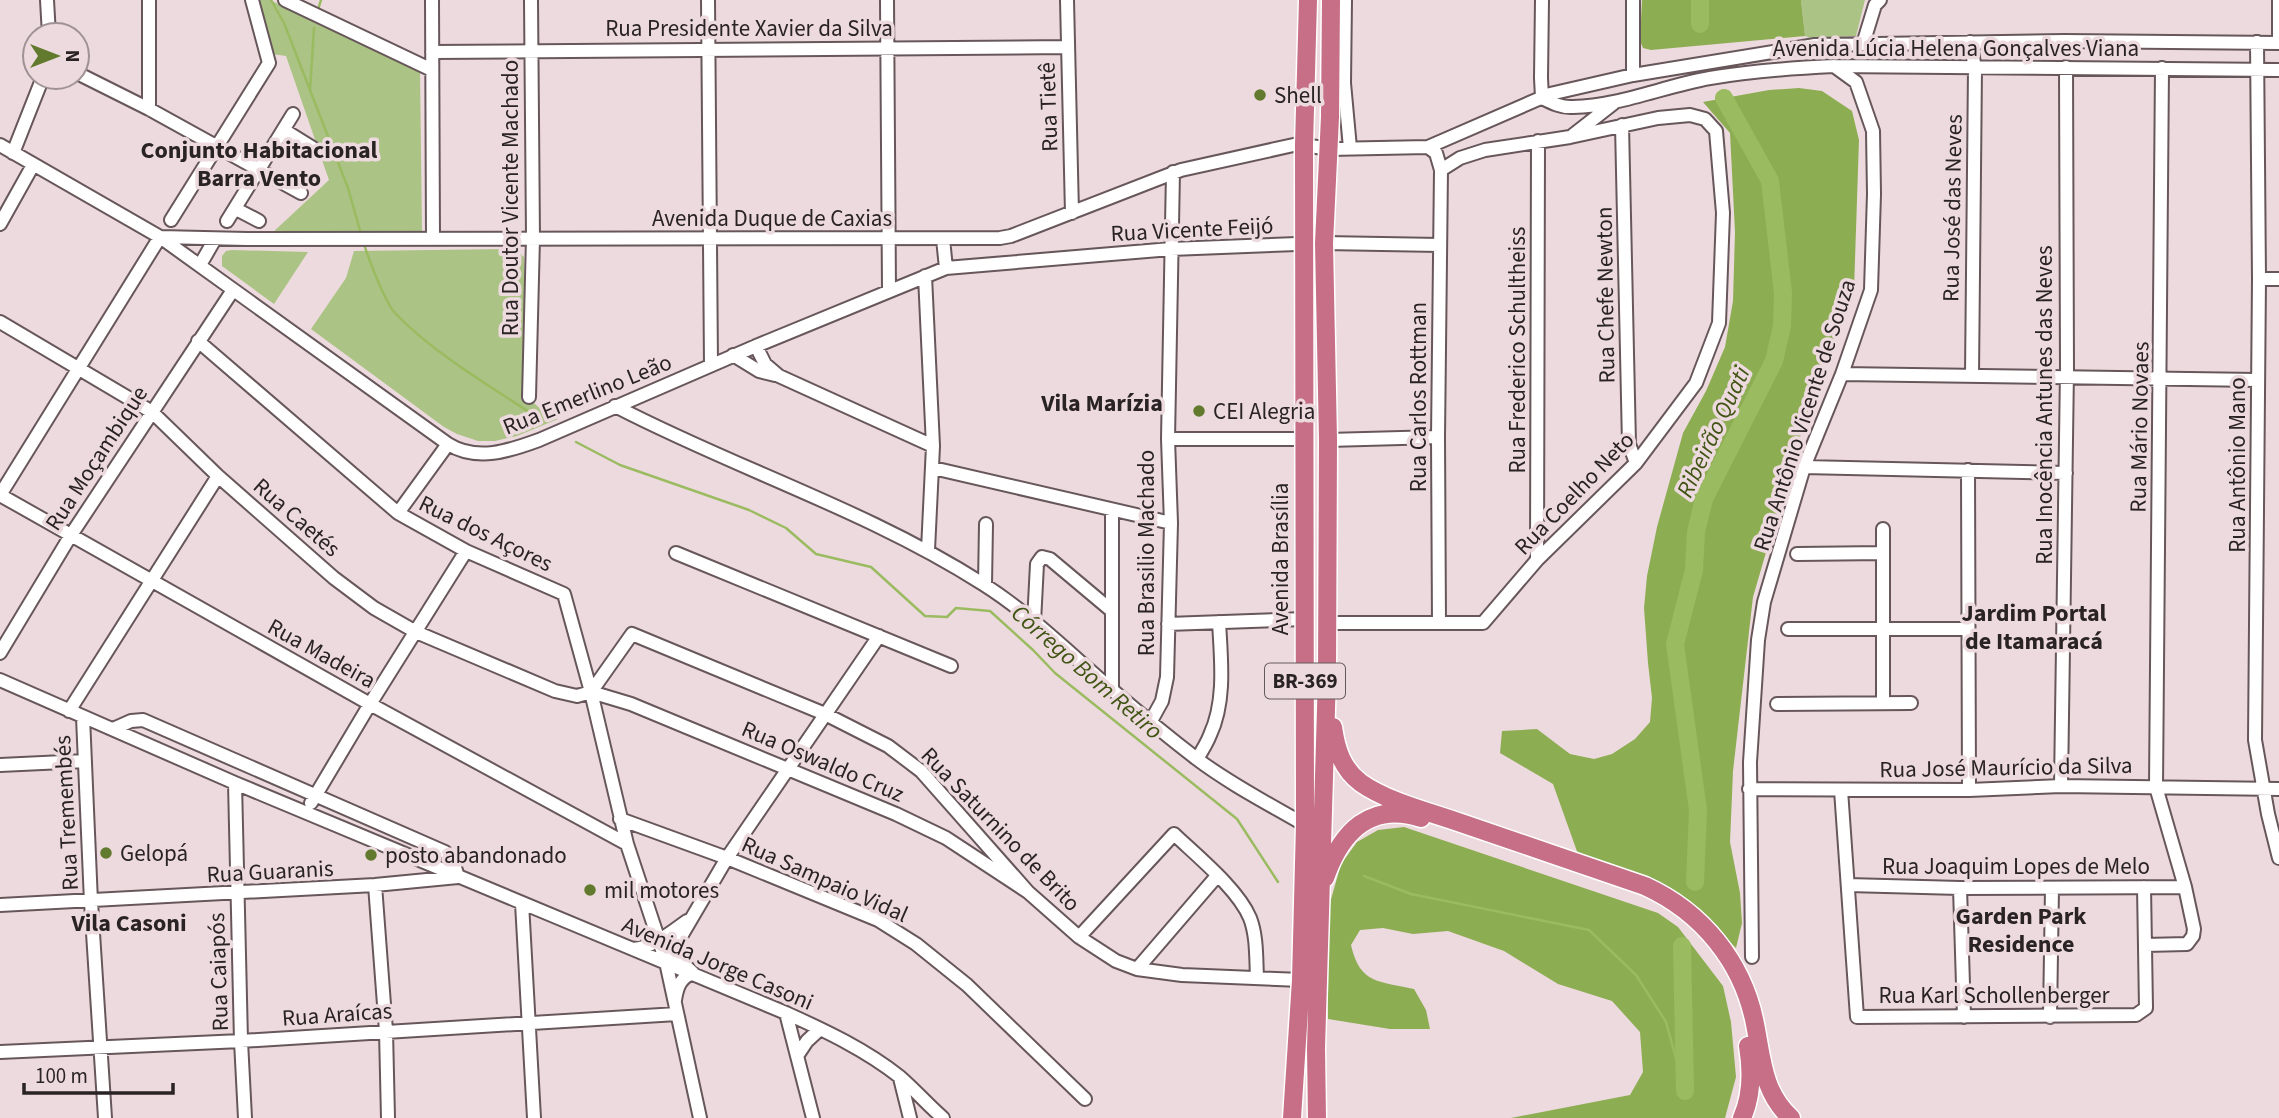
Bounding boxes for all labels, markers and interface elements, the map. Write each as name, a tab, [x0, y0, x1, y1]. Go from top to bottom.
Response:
street label: Rua Presidente Xavier da Silva	[605, 12, 893, 45]
north arrow	[21, 21, 91, 91]
street label: Avenida Lúcia Helena Gonçalves Viana	[1773, 32, 2139, 65]
text: N	[58, 50, 85, 62]
street label: Rua Doutor Vicente Machado	[494, 60, 527, 336]
street label: Rua Tietê	[1030, 62, 1067, 152]
place label: Shell	[1274, 79, 1322, 112]
marker: Shell	[1252, 87, 1268, 103]
street label: Rua José das Neves	[1934, 114, 1971, 302]
district label: Conjunto Habitacional Barra Vento	[141, 133, 378, 196]
street label: Avenida Duque de Caxias	[652, 202, 892, 235]
street label: Rua Chefe Newton	[1587, 206, 1624, 384]
street label: Rua Vicente Feijó	[1110, 209, 1274, 250]
street label: Rua Frederico Schultheiss	[1501, 226, 1534, 474]
street label: Rua Inocência Antunes das Neves	[2028, 245, 2061, 565]
street label: Rua Antônio Vicente de Souza	[1745, 275, 1864, 555]
street label: Rua Carlos Rottman	[1402, 302, 1435, 492]
street label: Rua Mário Novaes	[2122, 341, 2157, 513]
street label: Rua Emerlino Leão	[498, 346, 677, 443]
water label: Ribeirão Quati	[1668, 361, 1759, 504]
street label: Rua Antônio Mano	[2221, 377, 2254, 553]
street label: Rua Moçambique	[37, 379, 156, 537]
district label: Vila Marízia	[1040, 386, 1163, 421]
place label: CEI Alegria	[1213, 395, 1315, 428]
marker: CEI Alegria	[1191, 403, 1207, 419]
street label: Rua Coelho Neto	[1507, 424, 1642, 562]
street label: Rua Brasilio Machado	[1130, 450, 1163, 656]
street label: Rua Caetés	[246, 470, 348, 565]
street label: Avenida Brasília	[1264, 483, 1297, 635]
street label: Rua dos Açores	[413, 487, 558, 580]
district label: Jardim Portal de Itamaracá	[1962, 596, 2107, 659]
water label: Córrego Bom Retiro	[1003, 597, 1170, 748]
street label: Rua Madeira	[262, 610, 382, 697]
road number: BR-369	[1265, 664, 1345, 698]
street label: Rua Oswaldo Cruz	[736, 712, 909, 811]
street label: Rua Tremembés	[46, 734, 87, 891]
street label: Rua Saturnino de Brito	[913, 740, 1088, 919]
street label: Rua José Maurício da Silva	[1879, 749, 2133, 786]
street label: Rua Sampaio Vidal	[736, 828, 913, 931]
place label: Gelopá	[120, 837, 188, 870]
place label: posto abandonado	[385, 839, 567, 872]
marker: Gelopá	[98, 845, 114, 861]
marker: posto abandonado	[363, 847, 379, 863]
street label: Rua Joaquim Lopes de Melo	[1882, 850, 2150, 883]
street label: Rua Guaranis	[206, 852, 334, 891]
place label: mil motores	[604, 874, 719, 907]
marker: mil motores	[582, 882, 598, 898]
district label: Garden Park Residence	[1956, 899, 2087, 962]
district label: Vila Casoni	[70, 906, 187, 941]
street label: Avenida Jorge Casoni	[617, 908, 819, 1019]
street label: Rua Caiapós	[200, 912, 237, 1032]
street label: Rua Karl Schollenberger	[1878, 979, 2111, 1012]
street label: Rua Araícas	[281, 994, 393, 1035]
scale bar	[24, 1052, 173, 1096]
text: 100 m	[35, 1061, 88, 1091]

